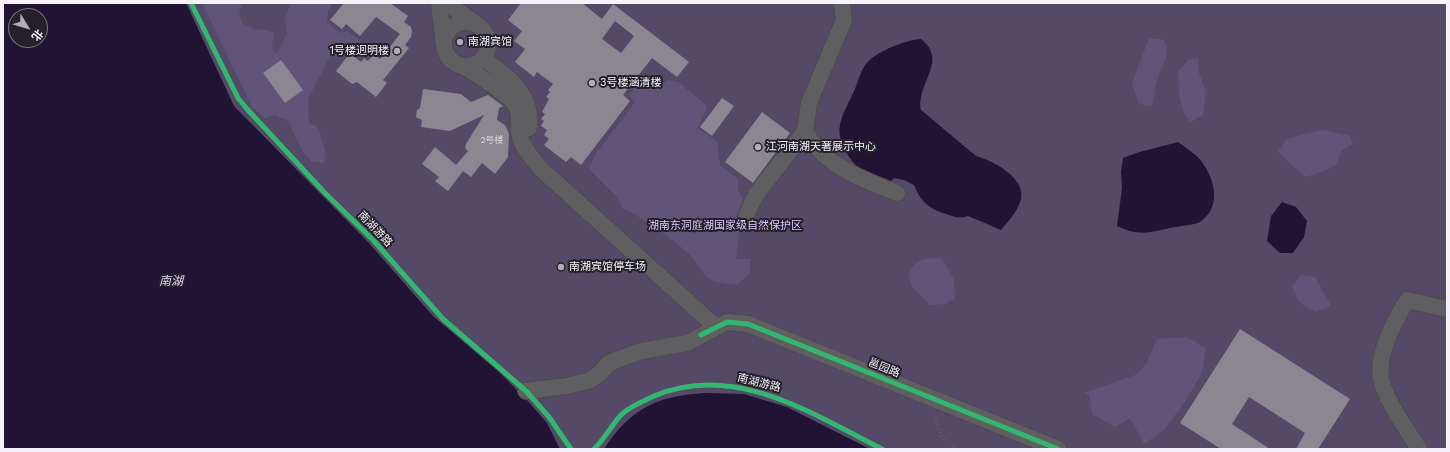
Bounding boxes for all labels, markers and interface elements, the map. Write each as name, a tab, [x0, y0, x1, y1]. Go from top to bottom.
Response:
north arrow	[8, 8, 48, 48]
text: 北	[29, 27, 46, 43]
place label: 南湖宾馆	[468, 35, 512, 49]
marker: 南湖宾馆	[455, 37, 465, 47]
place label: 1号楼迥明楼	[330, 44, 389, 58]
marker: 1号楼迥明楼	[392, 46, 402, 56]
place label: 3号楼涵清楼	[600, 76, 661, 90]
marker: 3号楼涵清楼	[587, 78, 597, 88]
house number: 2号楼	[480, 135, 504, 145]
place label: 江河南湖天著展示中心	[766, 140, 876, 154]
marker: 江河南湖天著展示中心	[753, 142, 763, 152]
street label: 南湖游路	[355, 209, 395, 249]
park label: 湖南东洞庭湖国家级自然保护区	[648, 219, 802, 233]
place label: 南湖宾馆停车场	[569, 260, 646, 274]
marker: 南湖宾馆停车场	[556, 262, 566, 272]
water label: 南湖	[159, 274, 183, 288]
street label: 邕园路	[866, 356, 902, 380]
street label: 南湖游路	[736, 371, 782, 395]

